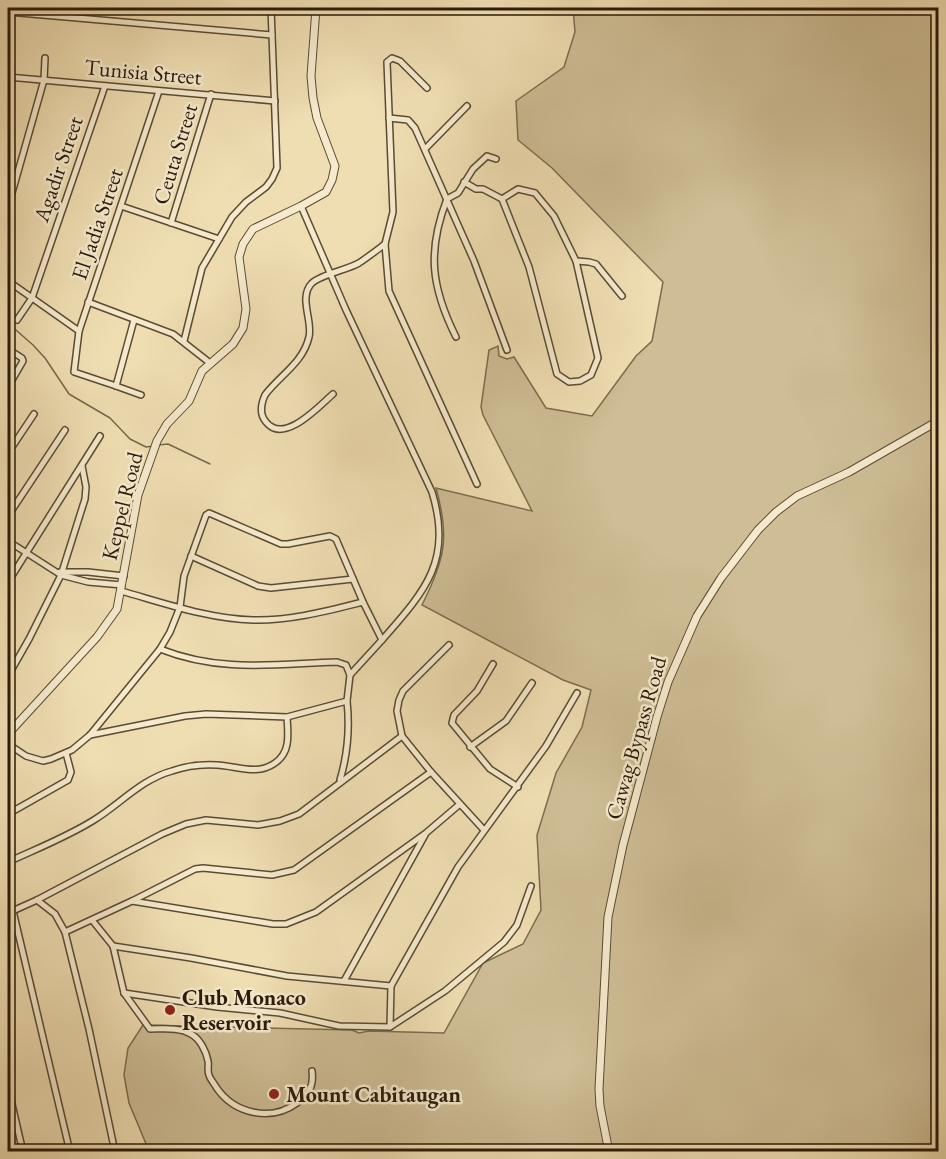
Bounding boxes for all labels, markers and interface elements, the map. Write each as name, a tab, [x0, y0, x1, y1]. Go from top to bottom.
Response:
street label: Tunisia Street	[83, 52, 203, 92]
street label: Ceuta Street	[146, 100, 204, 208]
street label: Agadir Street	[26, 112, 90, 227]
street label: El Jadia Street	[64, 164, 130, 284]
street label: Keppel Road	[95, 448, 150, 563]
street label: Cawag Bypass Road	[599, 652, 673, 823]
place label: Club Monaco Reservoir	[182, 983, 306, 1037]
marker: Club Monaco Reservoir	[163, 1003, 177, 1017]
place label: Mount Cabitaugan	[286, 1080, 461, 1109]
marker: Mount Cabitaugan	[267, 1087, 281, 1101]

